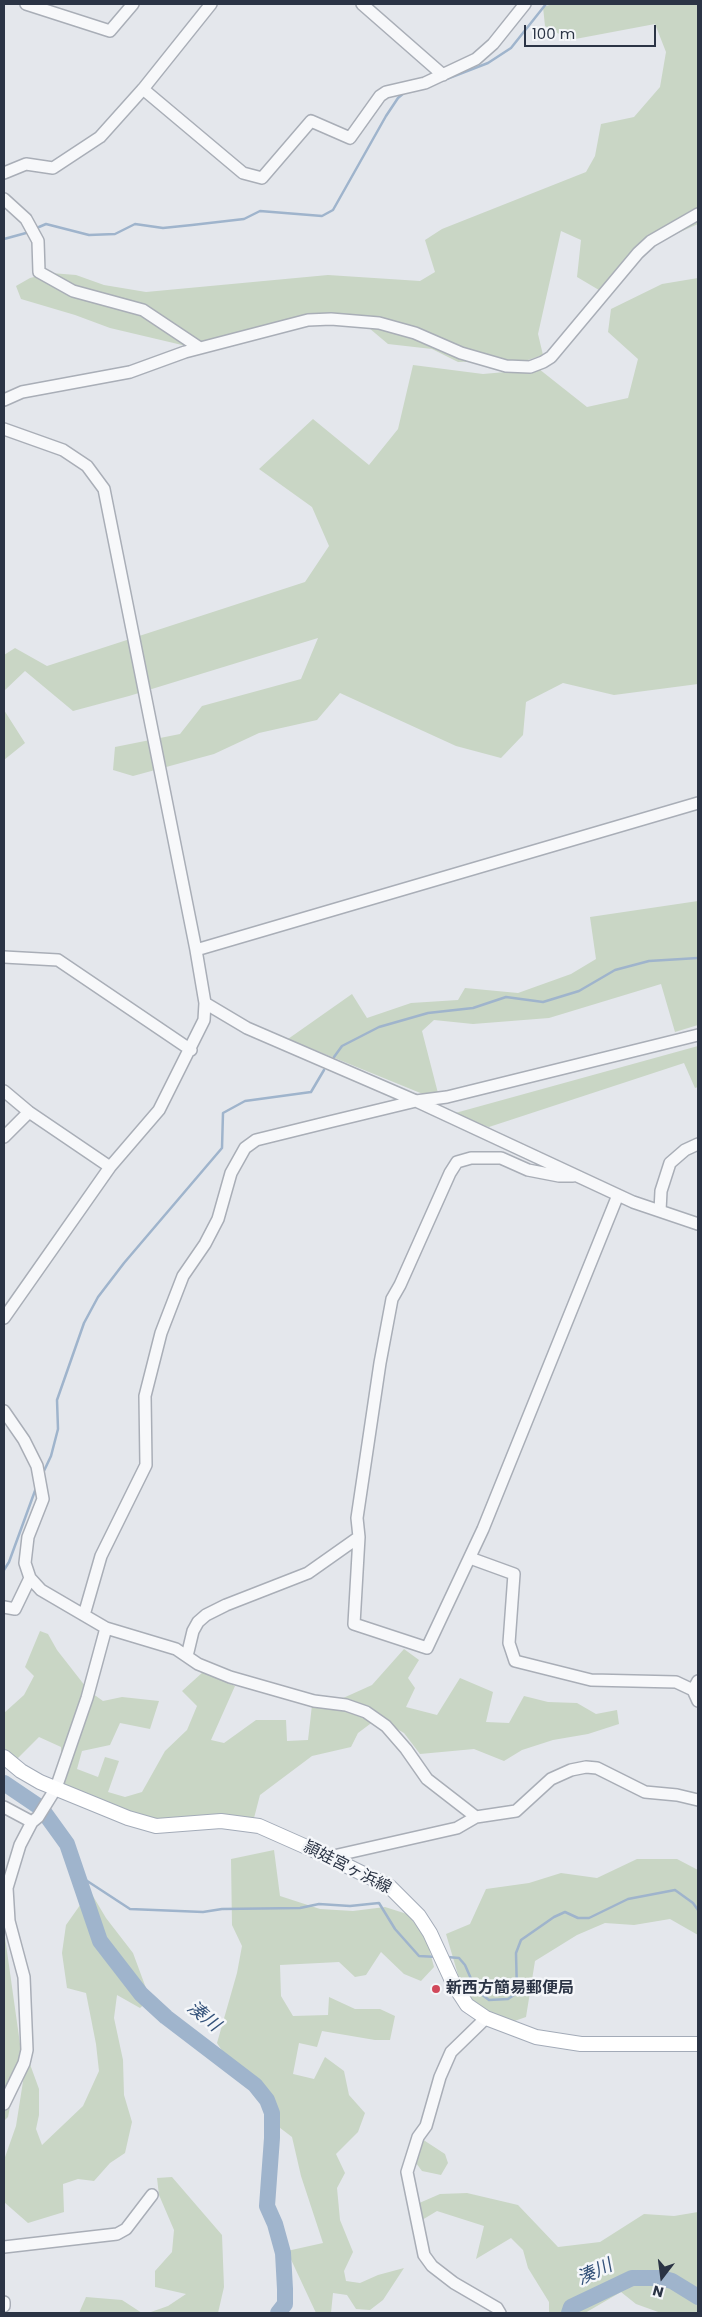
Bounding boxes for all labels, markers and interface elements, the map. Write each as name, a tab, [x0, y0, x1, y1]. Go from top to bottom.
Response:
scale bar	[527, 15, 660, 47]
text: 100 m	[532, 23, 575, 44]
street label: 頴娃宮ヶ浜線	[300, 1838, 394, 1898]
place label: 新西方簡易郵便局	[446, 1979, 574, 1999]
marker: 新西方簡易郵便局	[430, 1983, 442, 1995]
water label: 湊川	[182, 1997, 224, 2037]
north arrow	[637, 2252, 687, 2302]
water label: 湊川	[574, 2256, 616, 2290]
text: N	[650, 2280, 666, 2303]

